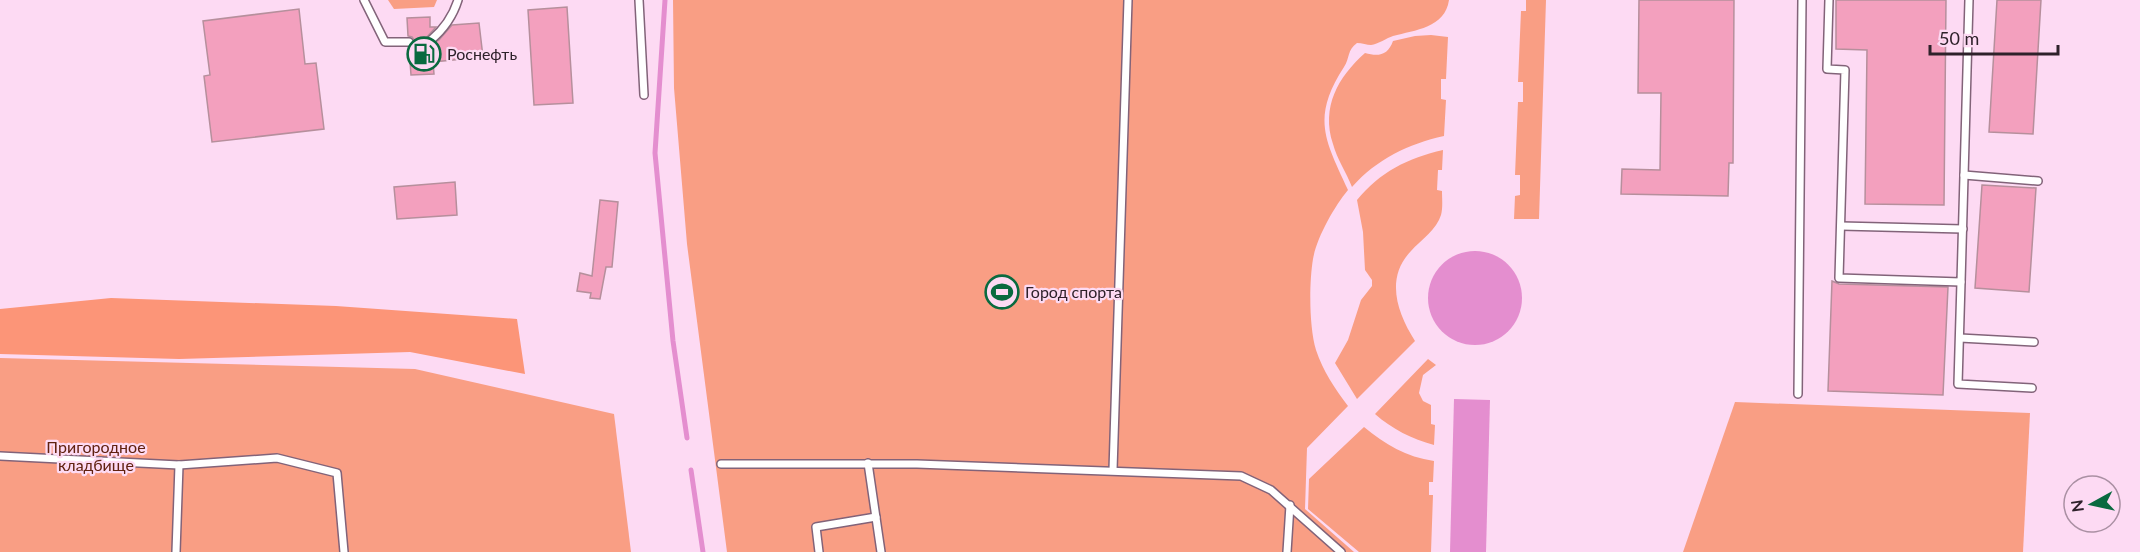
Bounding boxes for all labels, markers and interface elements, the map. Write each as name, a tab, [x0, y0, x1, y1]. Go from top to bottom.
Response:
scale bar	[1930, 18, 2058, 56]
text: 50 m	[1939, 27, 1979, 49]
fuel station icon: Роснефть	[406, 36, 442, 72]
place label: Роснефть	[447, 44, 517, 63]
sports icon: Город спорта	[984, 274, 1020, 310]
place label: Город спорта	[1025, 282, 1122, 301]
park label: Пригородное кладбище	[46, 437, 146, 474]
north arrow	[2062, 474, 2122, 534]
text: N	[2066, 499, 2087, 514]

